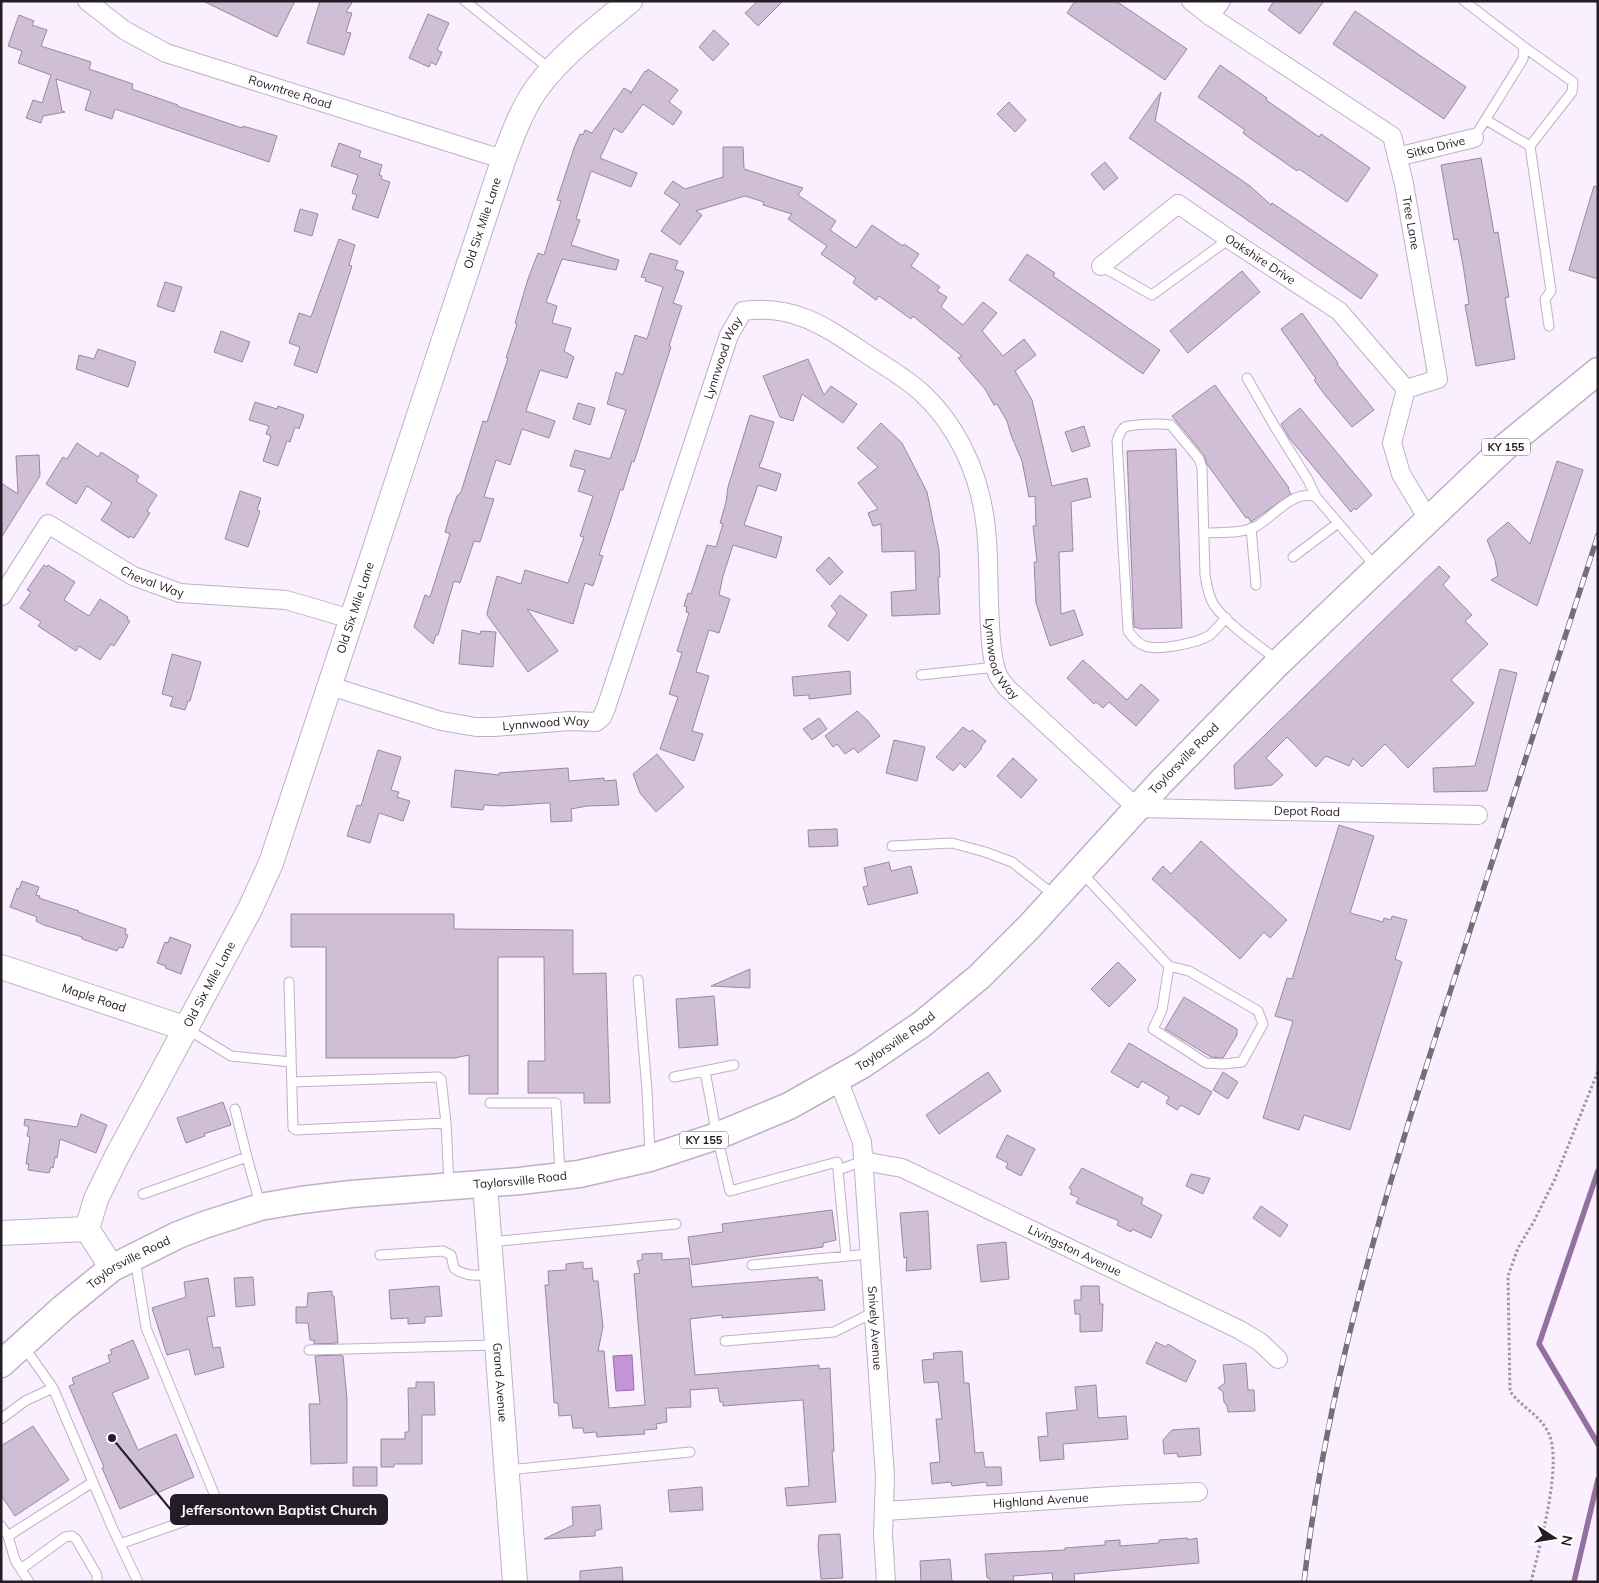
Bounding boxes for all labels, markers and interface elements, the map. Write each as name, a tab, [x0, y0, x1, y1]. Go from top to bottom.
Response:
street label: Rowntree Road	[247, 72, 334, 112]
street label: Sitka Drive	[1405, 132, 1467, 161]
street label: Old Six Mile Lane	[460, 176, 504, 271]
street label: Tree Lane	[1399, 195, 1423, 251]
street label: Oakshire Drive	[1222, 230, 1299, 288]
street label: Lynnwood Way	[700, 313, 745, 401]
road number: KY 155	[1482, 438, 1530, 456]
street label: Old Six Mile Lane	[333, 560, 377, 655]
street label: Cheval Way	[118, 562, 185, 600]
street label: Lynnwood Way	[983, 618, 1023, 703]
street label: Lynnwood Way	[502, 713, 590, 733]
street label: Taylorsville Road	[1145, 720, 1222, 797]
street label: Depot Road	[1274, 803, 1340, 819]
street label: Old Six Mile Lane	[180, 939, 238, 1030]
street label: Maple Road	[60, 980, 128, 1015]
street label: Taylorsville Road	[853, 1008, 938, 1074]
road number: KY 155	[680, 1132, 728, 1148]
street label: Taylorsville Road	[473, 1167, 568, 1192]
street label: Livingston Avenue	[1026, 1221, 1124, 1279]
street label: Taylorsville Road	[84, 1232, 172, 1292]
street label: Snively Avenue	[865, 1285, 886, 1371]
street label: Grand Avenue	[490, 1342, 511, 1423]
street label: Highland Avenue	[992, 1490, 1089, 1511]
callout: Jeffersontown Baptist Church	[171, 1495, 387, 1524]
text: Jeffersontown Baptist Church	[181, 1501, 377, 1519]
north arrow	[1529, 1513, 1579, 1563]
text: N	[1557, 1534, 1577, 1548]

